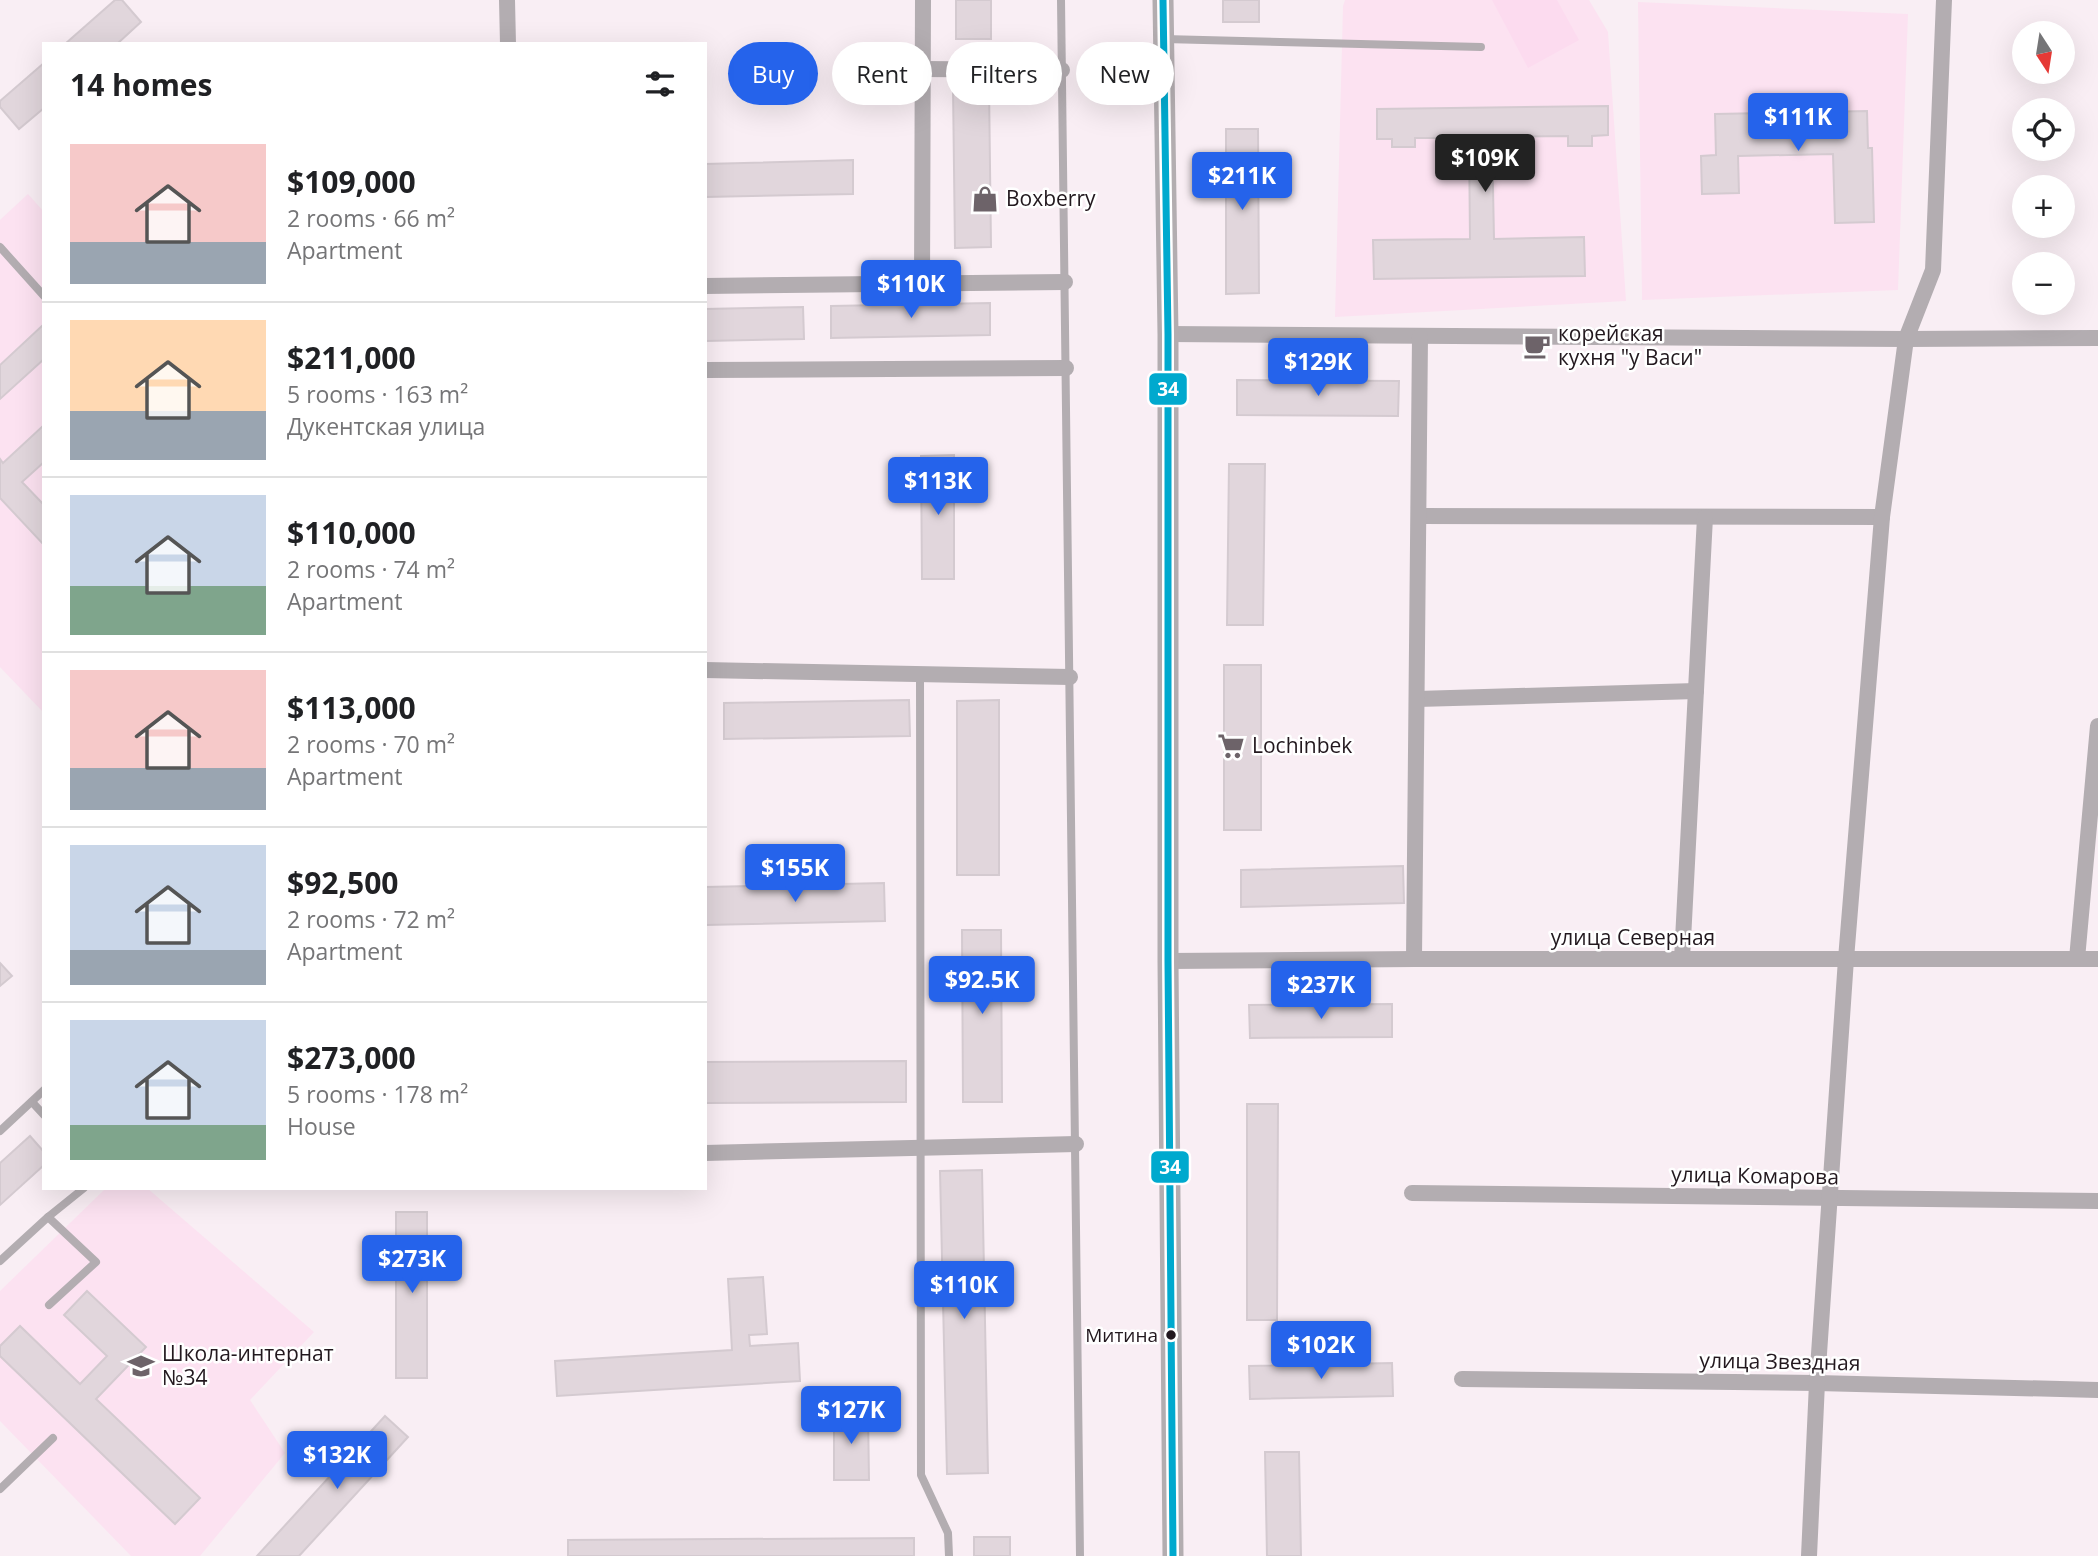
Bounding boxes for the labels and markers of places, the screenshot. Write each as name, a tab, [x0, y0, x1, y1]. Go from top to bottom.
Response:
pin: $111K	[1749, 94, 1847, 153]
pin: $109K	[1436, 134, 1534, 194]
pin: $211K	[1193, 152, 1291, 212]
shop icon: Boxberry	[970, 184, 1000, 214]
place label: Boxberry	[1006, 184, 1096, 212]
pin: $110K	[862, 260, 960, 320]
place label: корейская кухня "у Васи"	[1558, 319, 1702, 371]
cafe icon: корейская кухня "у Васи"	[1522, 331, 1552, 361]
pin: $129K	[1269, 338, 1367, 398]
pin: $113K	[889, 458, 987, 517]
supermarket icon: Lochinbek	[1216, 731, 1246, 761]
place label: Lochinbek	[1252, 731, 1352, 759]
pin: $155K	[746, 844, 844, 904]
pin: $92.5K	[925, 956, 1039, 1016]
pin: $237K	[1272, 962, 1370, 1021]
pin: $273K	[363, 1236, 461, 1295]
pin: $110K	[915, 1262, 1013, 1321]
place label: Митина	[1085, 1322, 1158, 1348]
pin: $102K	[1272, 1322, 1370, 1381]
marker: Митина	[1164, 1328, 1178, 1342]
place label: Школа-интернат №34	[162, 1339, 334, 1391]
school or university icon: Школа-интернат №34	[126, 1351, 156, 1381]
pin: $127K	[802, 1386, 900, 1446]
pin: $132K	[288, 1432, 386, 1491]

